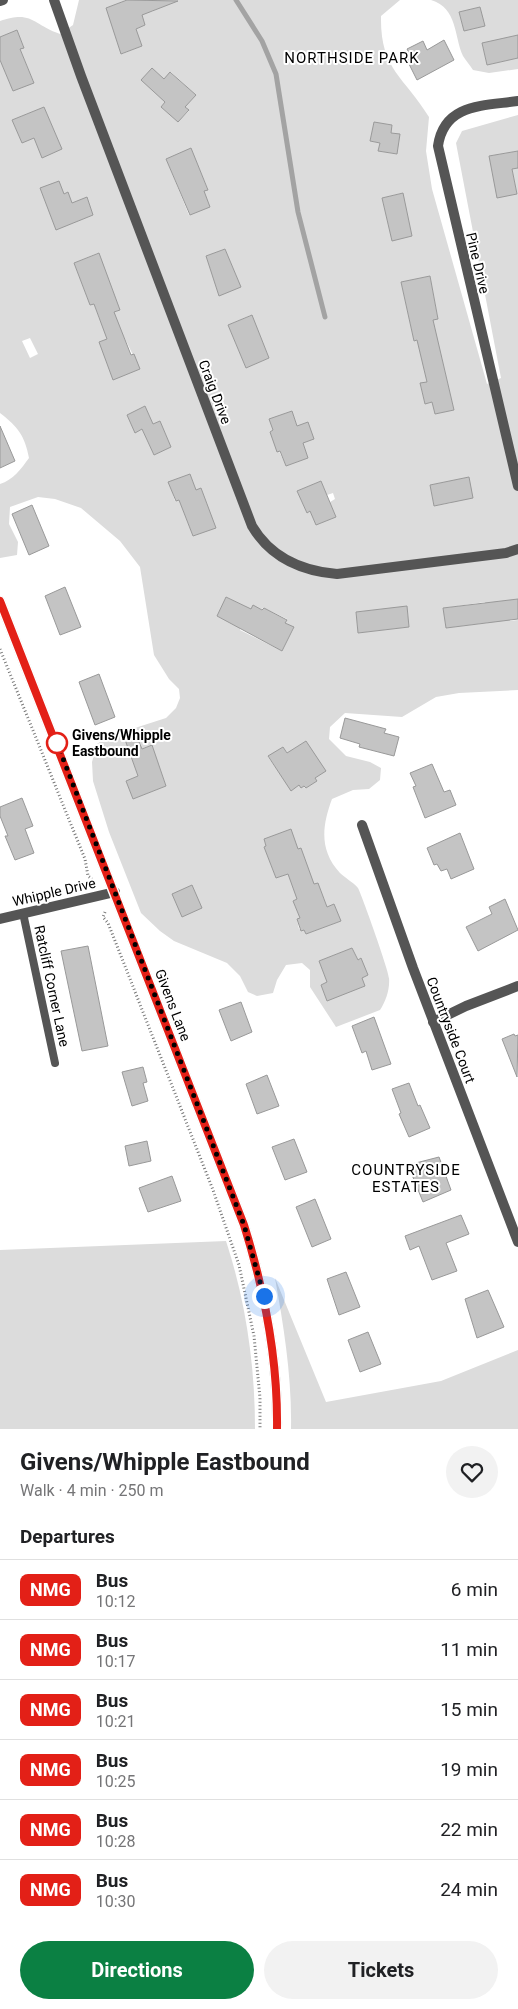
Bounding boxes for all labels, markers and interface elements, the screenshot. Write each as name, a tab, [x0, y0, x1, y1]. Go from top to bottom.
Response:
district label: NORTHSIDE PARK	[284, 49, 420, 67]
street label: Pine Drive	[463, 231, 493, 295]
street label: Craig Drive	[195, 358, 235, 426]
place label: Givens/Whipple Eastbound	[72, 727, 171, 759]
marker: Givens/Whipple Eastbound	[46, 732, 68, 754]
street label: Whipple Drive	[11, 875, 97, 909]
street label: Ratcliff Corner Lane	[31, 924, 73, 1048]
street label: Givens Lane	[152, 967, 194, 1043]
street label: Countryside Court	[423, 975, 479, 1086]
district label: COUNTRYSIDE ESTATES	[351, 1161, 461, 1196]
your location	[252, 1284, 277, 1309]
button: heart	[446, 1446, 498, 1498]
text: Givens/Whipple Eastbound	[20, 1448, 310, 1476]
text: Walk · 4 min · 250 m	[20, 1481, 164, 1500]
text: Departures	[20, 1525, 115, 1548]
text: Bus	[96, 1569, 128, 1592]
text: 6 min	[451, 1578, 498, 1601]
text: NMG	[30, 1579, 71, 1600]
text: 10:12	[96, 1592, 136, 1611]
text: Bus	[96, 1629, 128, 1652]
text: 11 min	[440, 1638, 498, 1661]
text: NMG	[30, 1639, 71, 1660]
text: 10:17	[96, 1652, 136, 1671]
text: Bus	[96, 1689, 128, 1712]
text: 15 min	[440, 1698, 498, 1721]
text: NMG	[30, 1699, 71, 1720]
text: 10:21	[96, 1712, 136, 1731]
text: Bus	[96, 1749, 128, 1772]
text: 19 min	[440, 1758, 498, 1781]
text: NMG	[30, 1759, 71, 1780]
text: 10:25	[96, 1772, 136, 1791]
text: Bus	[96, 1809, 128, 1832]
text: 22 min	[440, 1818, 498, 1841]
text: NMG	[30, 1819, 71, 1840]
text: 10:28	[96, 1832, 136, 1851]
text: Bus	[96, 1869, 128, 1892]
text: 24 min	[440, 1878, 498, 1901]
text: NMG	[30, 1879, 71, 1900]
text: 10:30	[96, 1892, 136, 1911]
button: Directions	[20, 1941, 254, 1999]
button: Tickets	[264, 1941, 498, 1999]

